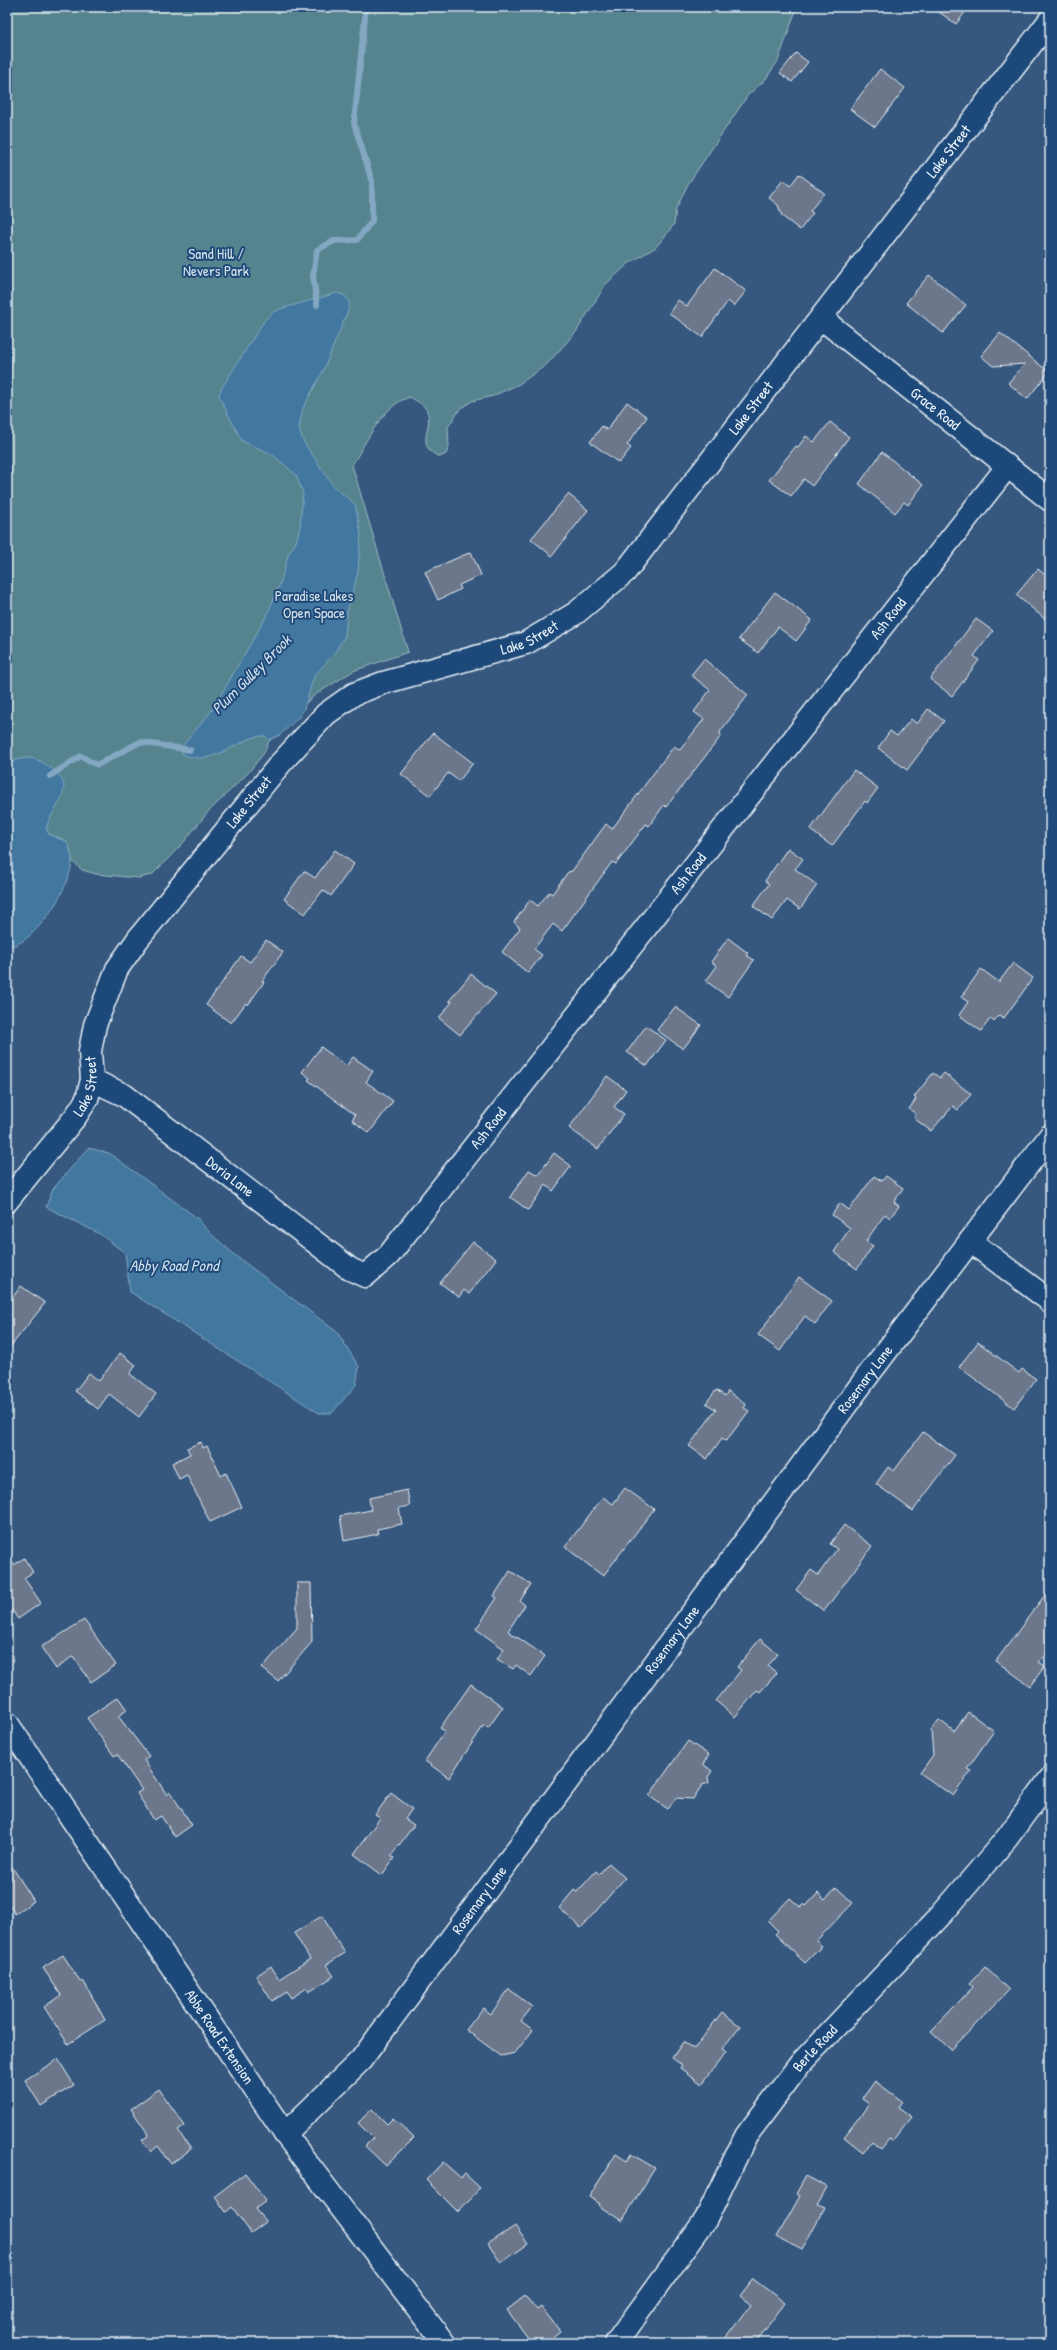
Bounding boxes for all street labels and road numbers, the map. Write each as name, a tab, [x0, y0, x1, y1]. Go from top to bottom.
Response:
street label: Lake Street	[921, 119, 976, 182]
street label: Lake Street	[724, 376, 779, 439]
street label: Grace Road	[906, 382, 965, 435]
street label: Ash Road	[865, 593, 911, 643]
street label: Lake Street	[498, 615, 563, 660]
street label: Lake Street	[221, 770, 277, 833]
street label: Ash Road	[665, 848, 711, 898]
street label: Lake Street	[68, 1055, 102, 1120]
street label: Ash Road	[465, 1103, 511, 1153]
street label: Doria Lane	[202, 1151, 259, 1202]
street label: Rosemary Lane	[832, 1341, 897, 1418]
street label: Rosemary Lane	[639, 1601, 704, 1678]
street label: Rosemary Lane	[447, 1861, 511, 1938]
street label: Abbe Road Extension	[180, 1985, 260, 2088]
street label: Berle Road	[787, 2020, 842, 2076]

